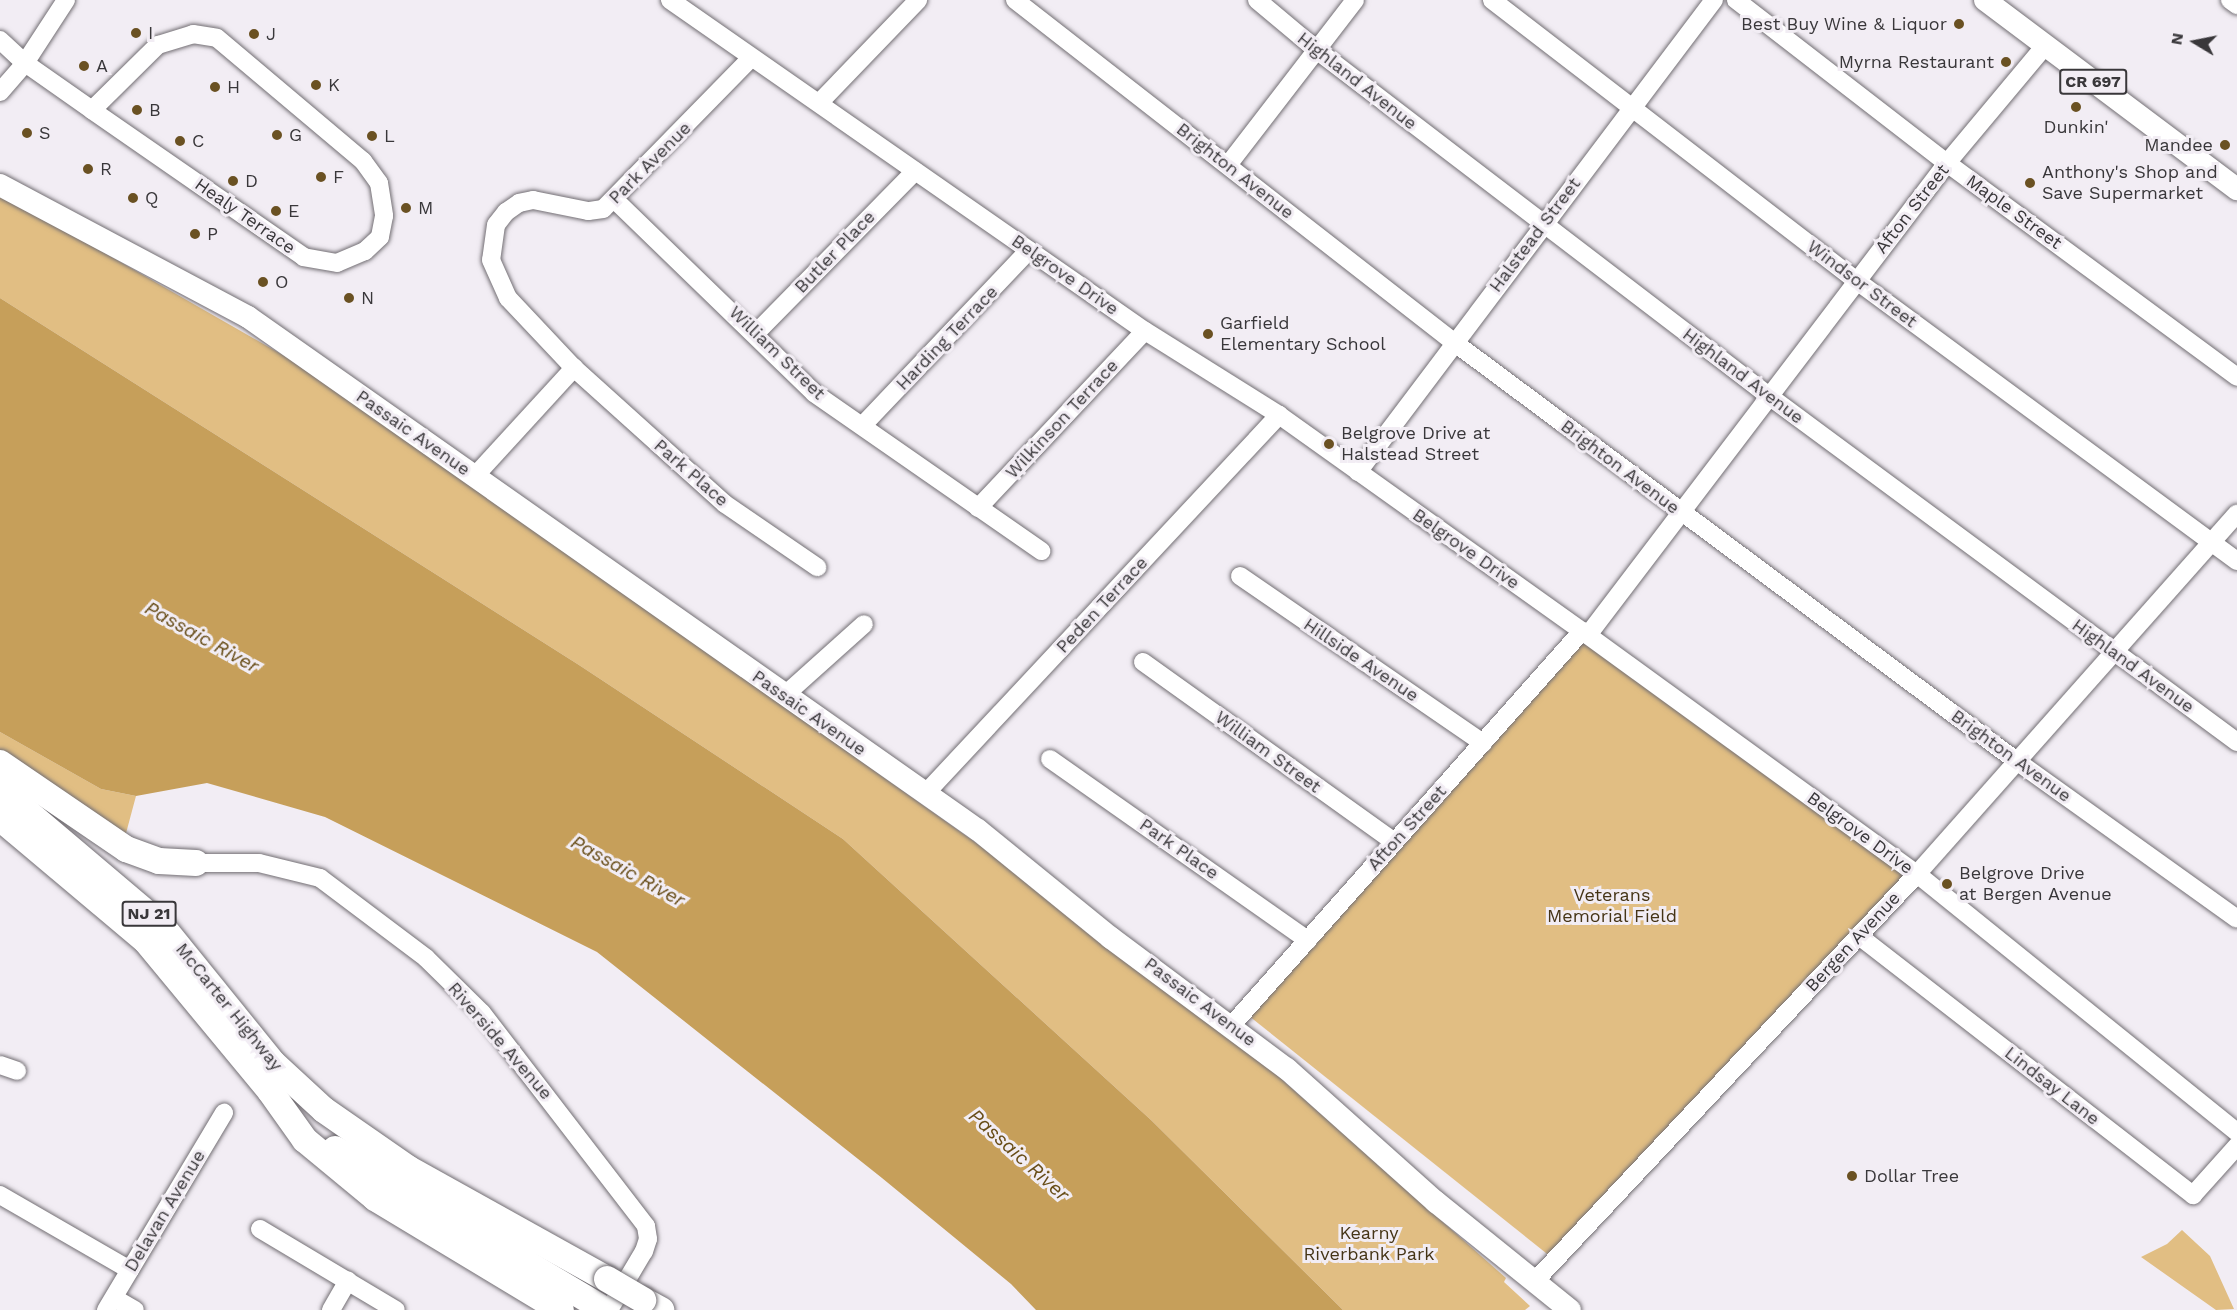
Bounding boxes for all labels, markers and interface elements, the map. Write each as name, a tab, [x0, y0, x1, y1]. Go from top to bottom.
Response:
north arrow	[2165, 12, 2225, 72]
place label: Best Buy Wine & Liquor	[1740, 13, 1947, 35]
marker: Best Buy Wine & Liquor	[1952, 17, 1966, 31]
place label: I	[148, 22, 153, 44]
place label: J	[266, 23, 276, 45]
marker: I	[129, 26, 143, 40]
marker: J	[247, 27, 261, 41]
street label: Highland Avenue	[1293, 27, 1421, 135]
text: N	[2166, 31, 2187, 46]
place label: Myrna Restaurant	[1838, 51, 1994, 73]
place label: A	[96, 55, 108, 77]
marker: Myrna Restaurant	[1999, 55, 2013, 69]
marker: A	[77, 59, 91, 73]
road number: CR 697	[2058, 69, 2128, 95]
place label: K	[328, 74, 340, 96]
place label: H	[227, 76, 240, 98]
marker: K	[309, 78, 323, 92]
marker: H	[208, 80, 222, 94]
place label: B	[149, 99, 161, 121]
marker: Dunkin'	[2069, 100, 2083, 114]
marker: B	[130, 103, 144, 117]
place label: Dunkin'	[2043, 116, 2109, 138]
street label: Park Avenue	[604, 117, 696, 209]
street label: Brighton Avenue	[1172, 118, 1298, 224]
place label: S	[39, 122, 51, 144]
place label: G	[289, 124, 302, 146]
place label: L	[384, 125, 395, 147]
marker: S	[20, 126, 34, 140]
marker: G	[270, 128, 284, 142]
marker: L	[365, 129, 379, 143]
place label: C	[192, 130, 204, 152]
marker: C	[173, 134, 187, 148]
place label: Mandee	[2144, 134, 2213, 156]
marker: Mandee	[2218, 138, 2232, 152]
place label: R	[100, 158, 112, 180]
street label: Afton Street	[1870, 160, 1954, 258]
marker: R	[81, 162, 95, 176]
place label: Anthony's Shop and Save Supermarket	[2042, 162, 2218, 204]
place label: F	[333, 166, 344, 188]
place label: D	[245, 170, 258, 192]
marker: F	[314, 170, 328, 184]
street label: Maple Street	[1962, 170, 2066, 254]
street label: Healy Terrace	[190, 173, 300, 259]
street label: Halstead Street	[1485, 173, 1585, 297]
marker: D	[226, 174, 240, 188]
marker: Anthony's Shop and Save Supermarket	[2023, 176, 2037, 190]
place label: Q	[145, 187, 158, 209]
marker: Q	[126, 191, 140, 205]
place label: M	[418, 197, 433, 219]
place label: E	[288, 200, 299, 222]
marker: M	[399, 201, 413, 215]
marker: E	[269, 204, 283, 218]
street label: Butler Place	[790, 206, 880, 298]
place label: P	[207, 223, 218, 245]
marker: P	[188, 227, 202, 241]
street label: Belgrove Drive	[1007, 230, 1123, 320]
street label: Windsor Street	[1803, 236, 1921, 332]
place label: O	[275, 271, 288, 293]
marker: O	[256, 275, 270, 289]
street label: Harding Terrace	[891, 281, 1003, 395]
place label: N	[361, 287, 374, 309]
marker: N	[342, 291, 356, 305]
street label: William Street	[724, 302, 830, 404]
place label: Garfield Elementary School	[1220, 313, 1386, 356]
street label: Highland Avenue	[1678, 323, 1808, 429]
marker: Garfield Elementary School	[1201, 327, 1215, 341]
street label: Wilkinson Terrace	[1001, 355, 1123, 483]
street label: Passaic Avenue	[352, 385, 474, 481]
street label: Brighton Avenue	[1556, 415, 1684, 519]
place label: Belgrove Drive at Halstead Street	[1341, 423, 1490, 466]
street label: Park Place	[649, 435, 733, 511]
marker: Belgrove Drive at Halstead Street	[1322, 437, 1336, 451]
street label: Belgrove Drive	[1408, 504, 1524, 594]
street label: Peden Terrace	[1052, 552, 1152, 658]
water label: Passaic River	[141, 596, 263, 678]
street label: Hillside Avenue	[1299, 613, 1423, 707]
street label: Highland Avenue	[2067, 614, 2199, 718]
street label: Passaic Avenue	[748, 665, 870, 761]
street label: Brighton Avenue	[1946, 705, 2076, 807]
street label: William Street	[1211, 706, 1325, 798]
street label: Afton Street	[1363, 781, 1451, 875]
street label: Belgrove Drive	[1803, 787, 1917, 879]
street label: Park Place	[1135, 814, 1223, 884]
water label: Passaic River	[567, 830, 689, 912]
place label: Belgrove Drive at Bergen Avenue	[1959, 863, 2112, 906]
marker: Belgrove Drive at Bergen Avenue	[1940, 877, 1954, 891]
park label: Veterans Memorial Field	[1547, 885, 1677, 928]
street label: Bergen Avenue	[1801, 887, 1905, 997]
road number: NJ 21	[120, 901, 178, 927]
street label: McCarter Highway	[171, 939, 287, 1075]
street label: Passaic Avenue	[1140, 953, 1260, 1051]
street label: Riverside Avenue	[443, 978, 557, 1104]
street label: Lindsay Lane	[2000, 1042, 2104, 1130]
water label: Passaic River	[964, 1104, 1074, 1206]
street label: Delavan Avenue	[120, 1146, 210, 1276]
place label: Dollar Tree	[1864, 1165, 1960, 1187]
marker: Dollar Tree	[1845, 1169, 1859, 1183]
park label: Kearny Riverbank Park	[1303, 1223, 1435, 1266]

